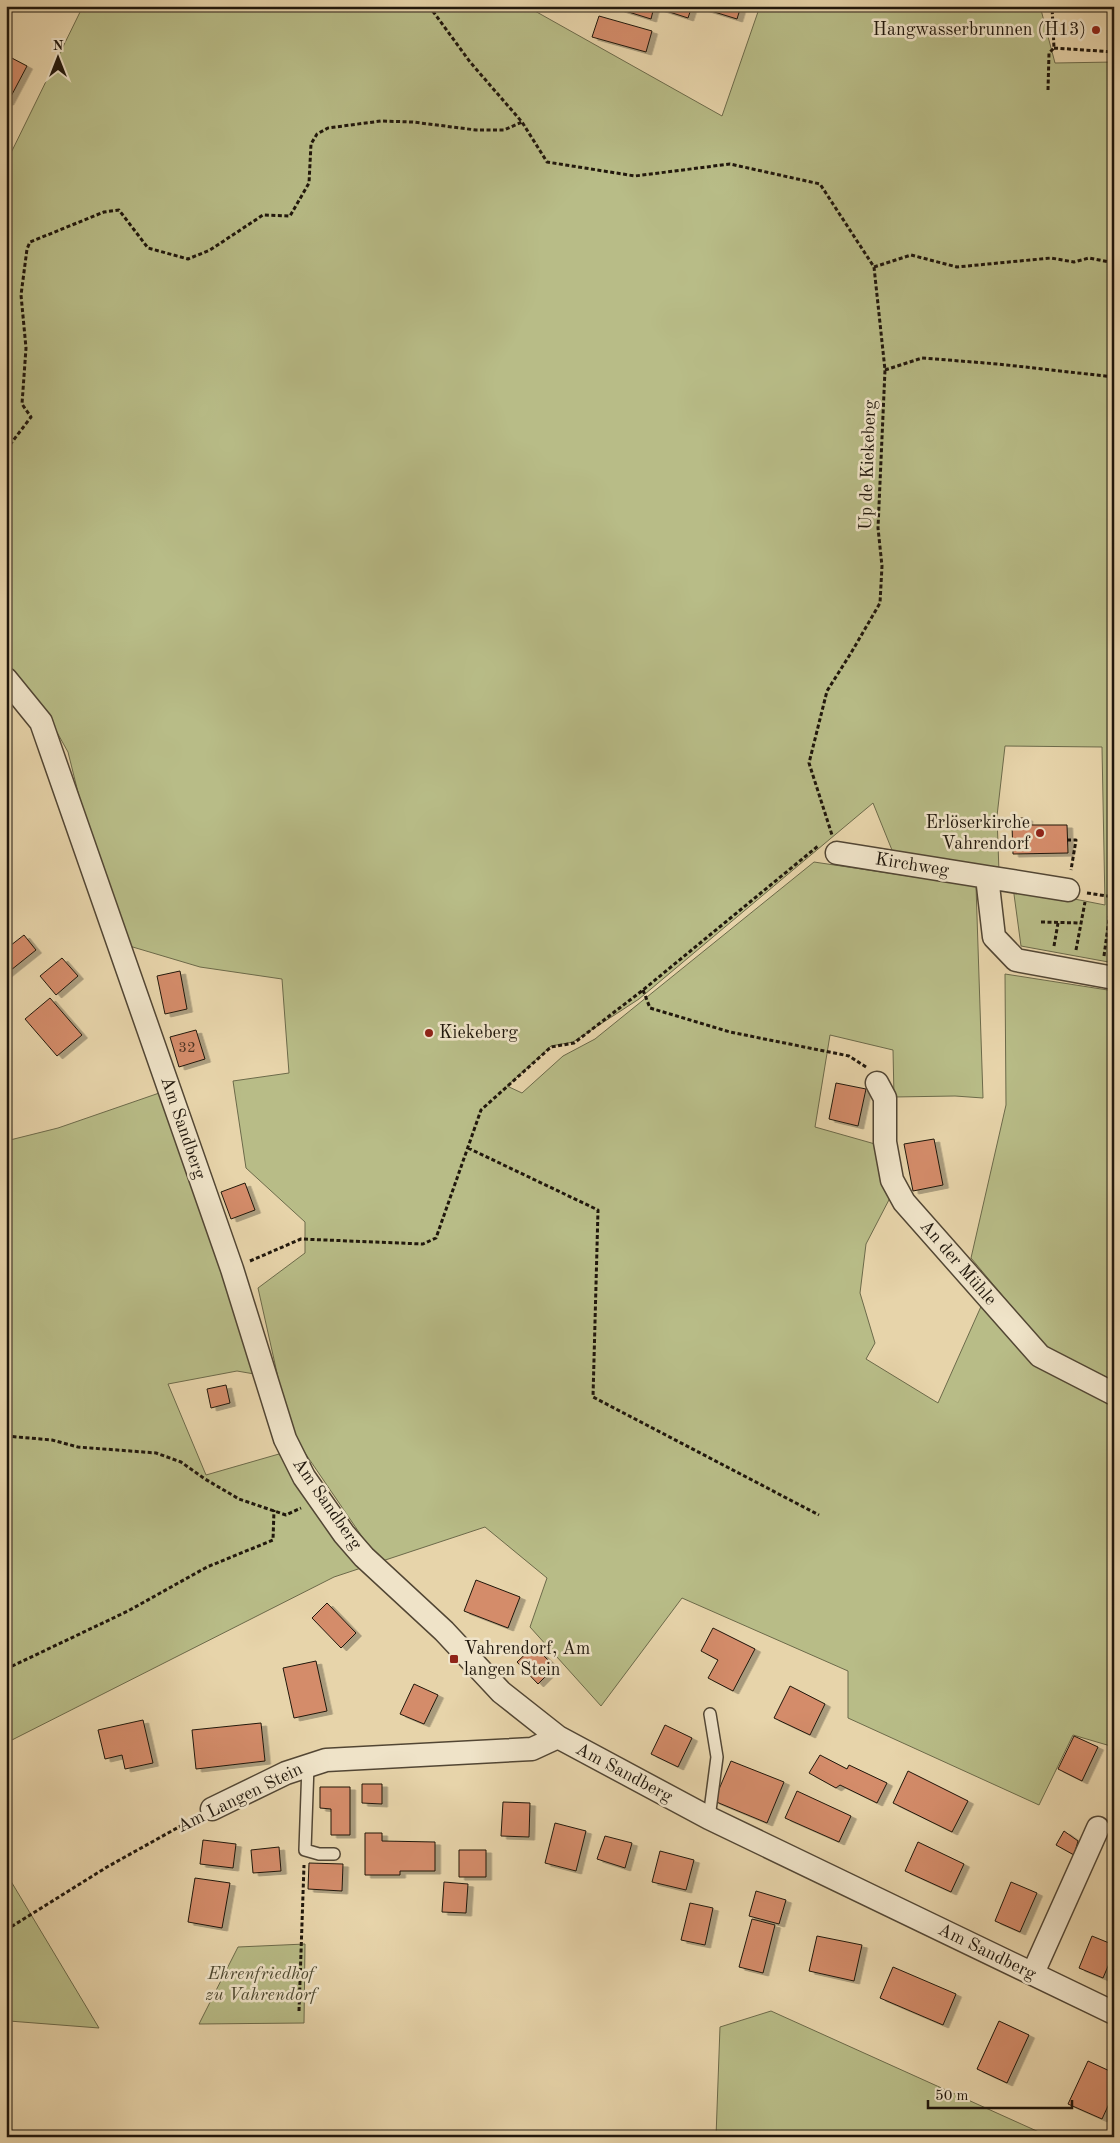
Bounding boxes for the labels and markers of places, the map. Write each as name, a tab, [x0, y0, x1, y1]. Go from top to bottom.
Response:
place label: Hangwasserbrunnen (H13)	[873, 20, 1086, 39]
marker: Hangwasserbrunnen (H13)	[1090, 24, 1102, 36]
place label: Erlöserkirche Vahrendorf	[925, 814, 1031, 853]
marker: Erlöserkirche Vahrendorf	[1034, 827, 1046, 839]
place label: Kiekeberg	[439, 1024, 518, 1042]
marker: Kiekeberg	[423, 1027, 435, 1039]
place label: Vahrendorf, Am langen Stein	[464, 1640, 590, 1679]
marker: Vahrendorf, Am langen Stein	[448, 1653, 460, 1665]

